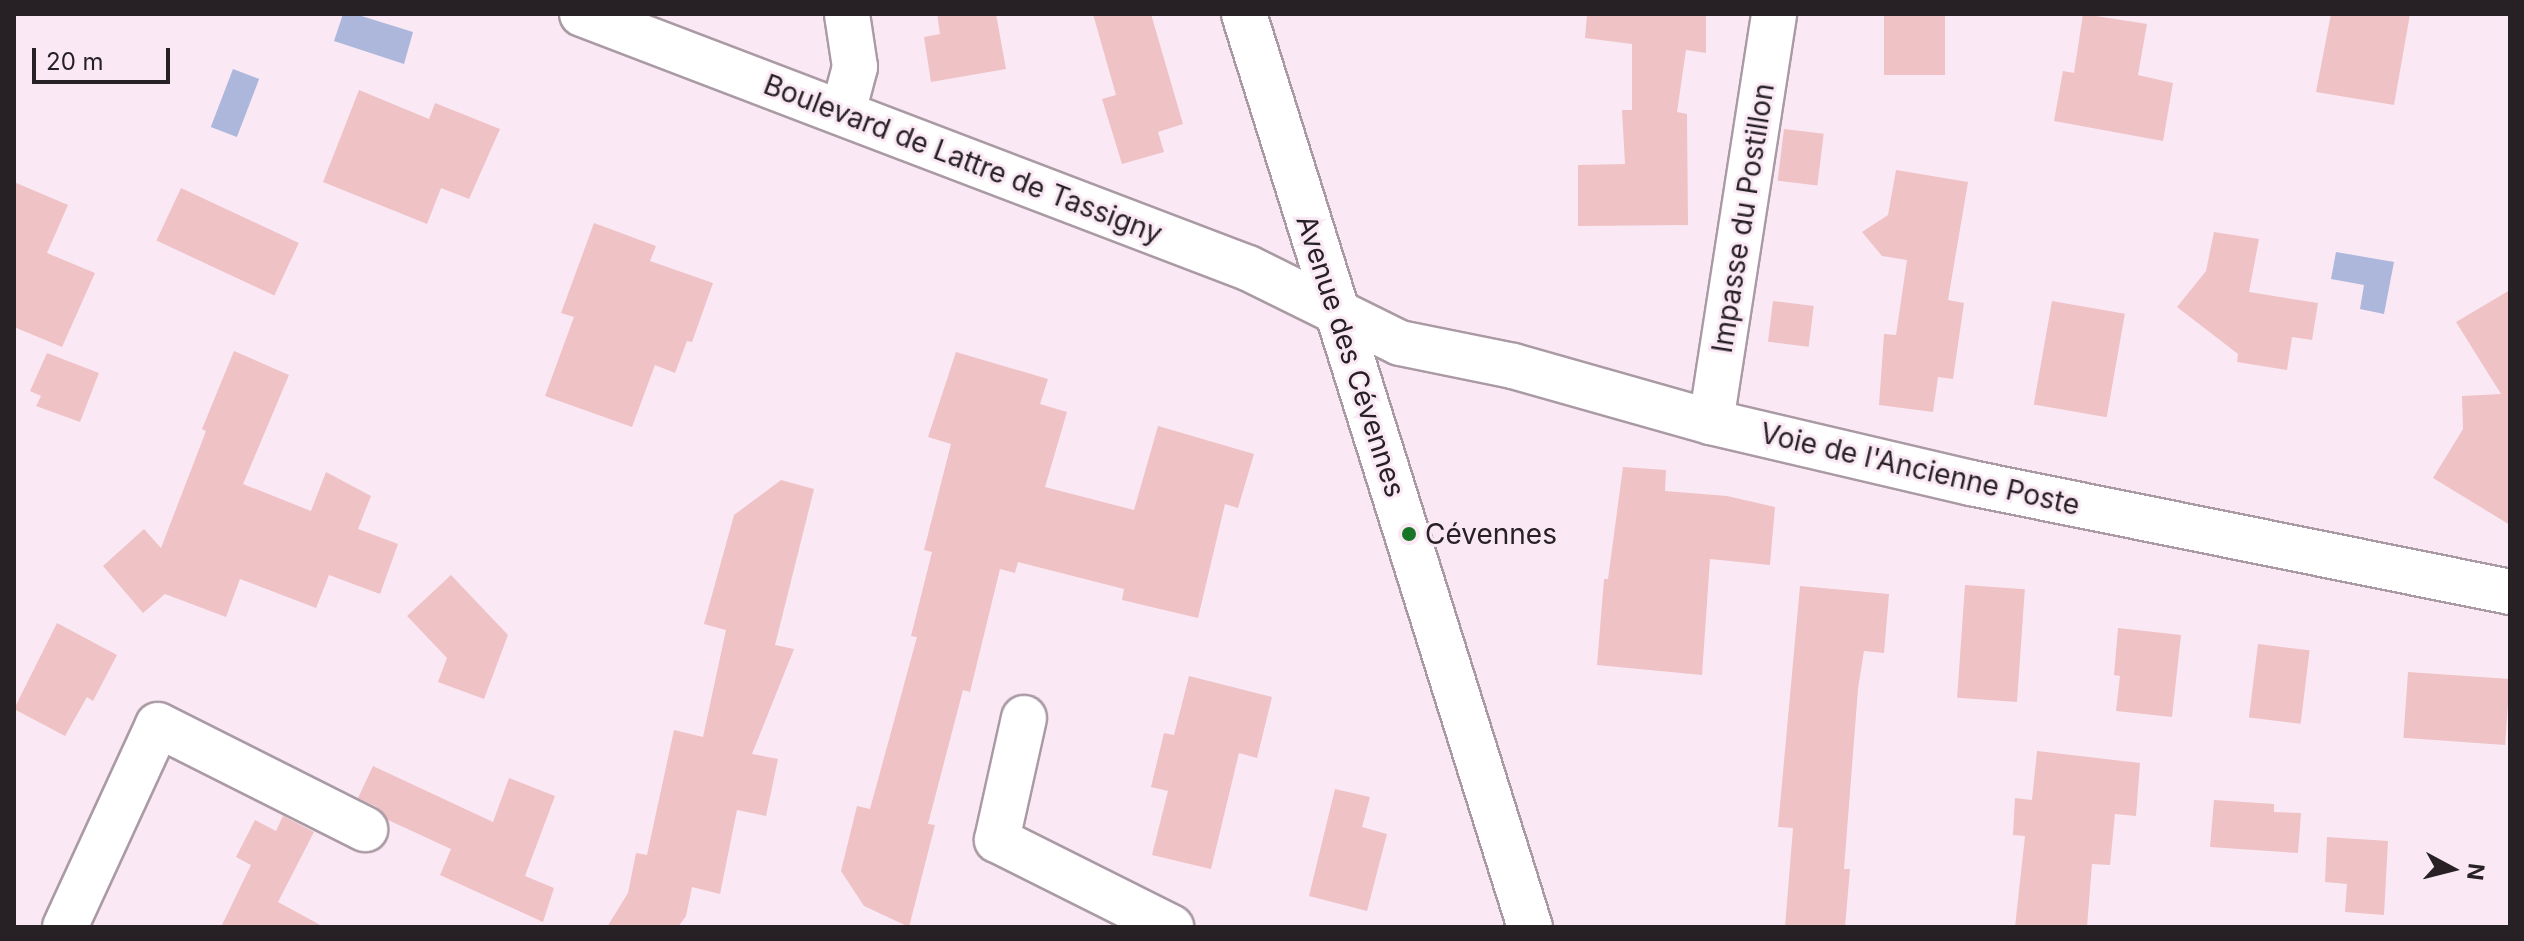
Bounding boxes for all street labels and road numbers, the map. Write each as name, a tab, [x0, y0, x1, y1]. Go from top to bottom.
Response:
street label: Boulevard de Lattre de Tassigny	[759, 67, 1167, 251]
street label: Impasse du Postillon	[1705, 81, 1781, 355]
street label: Avenue des Cévennes	[1290, 211, 1412, 501]
street label: Voie de l'Ancienne Poste	[1757, 416, 2083, 522]

